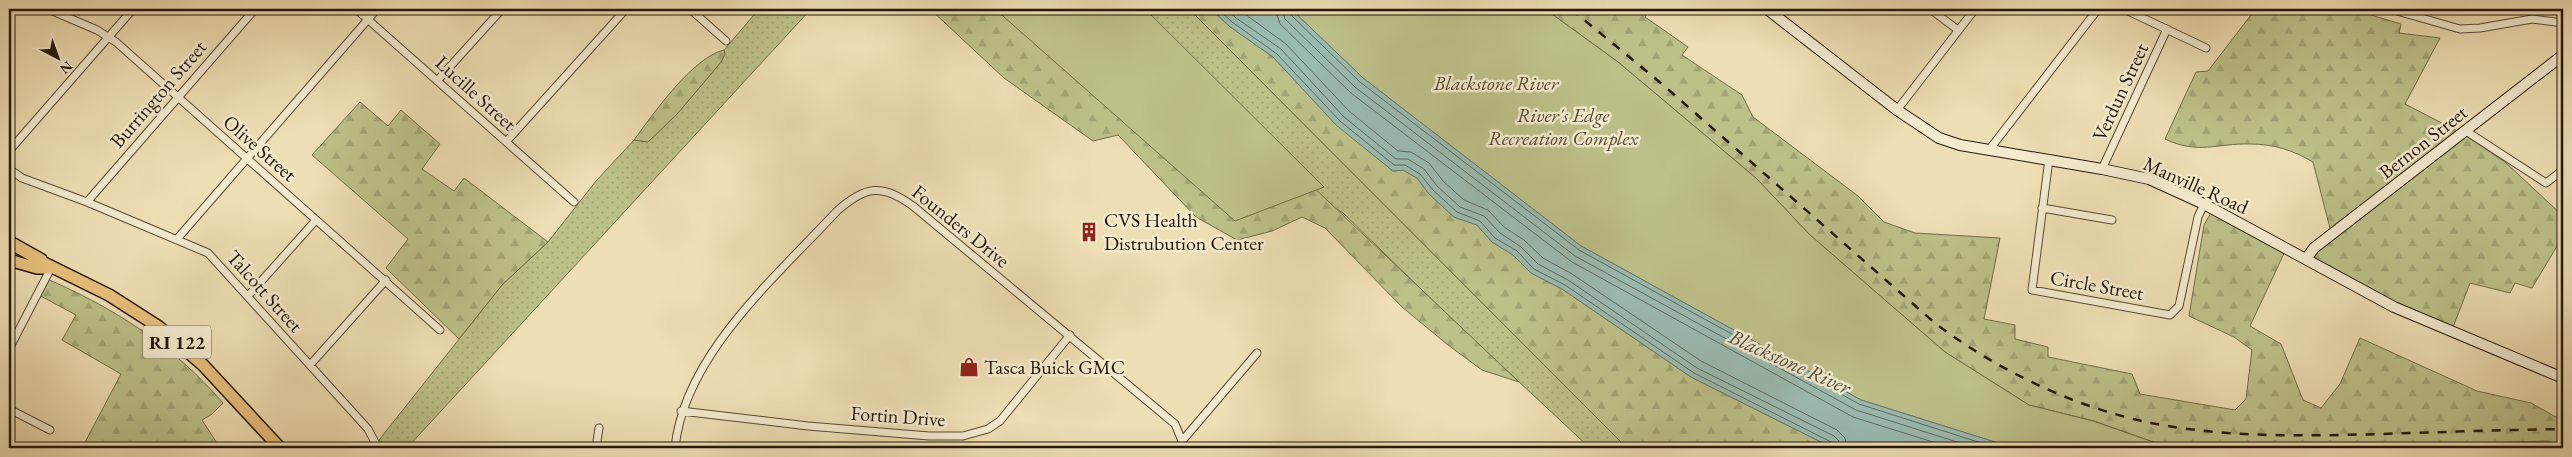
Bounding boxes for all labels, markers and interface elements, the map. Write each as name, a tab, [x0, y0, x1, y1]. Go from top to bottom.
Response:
north arrow	[32, 32, 82, 82]
street label: Burrington Street	[104, 34, 212, 153]
street label: Verdun Street	[2086, 38, 2154, 145]
street label: Lucille Street	[430, 50, 523, 137]
text: N	[56, 57, 77, 79]
park label: Blackstone River	[1433, 70, 1560, 96]
street label: Bernon Street	[2374, 99, 2473, 185]
park label: River's Edge Recreation Complex	[1488, 102, 1639, 151]
street label: Olive Street	[218, 109, 303, 187]
street label: Manville Road	[2139, 150, 2254, 220]
street label: Founders Drive	[907, 179, 1015, 273]
place label: CVS Health Distrubution Center	[1104, 207, 1264, 256]
building icon: CVS Health Distrubution Center	[1078, 221, 1100, 243]
street label: Talcott Street	[221, 244, 309, 338]
street label: Circle Street	[2048, 264, 2146, 306]
water label: Blackstone River	[1724, 322, 1856, 401]
road number: RI 122	[143, 326, 211, 358]
place label: Tasca Buick GMC	[984, 354, 1125, 380]
shop icon: Tasca Buick GMC	[958, 356, 980, 378]
street label: Fortin Drive	[850, 400, 946, 432]

